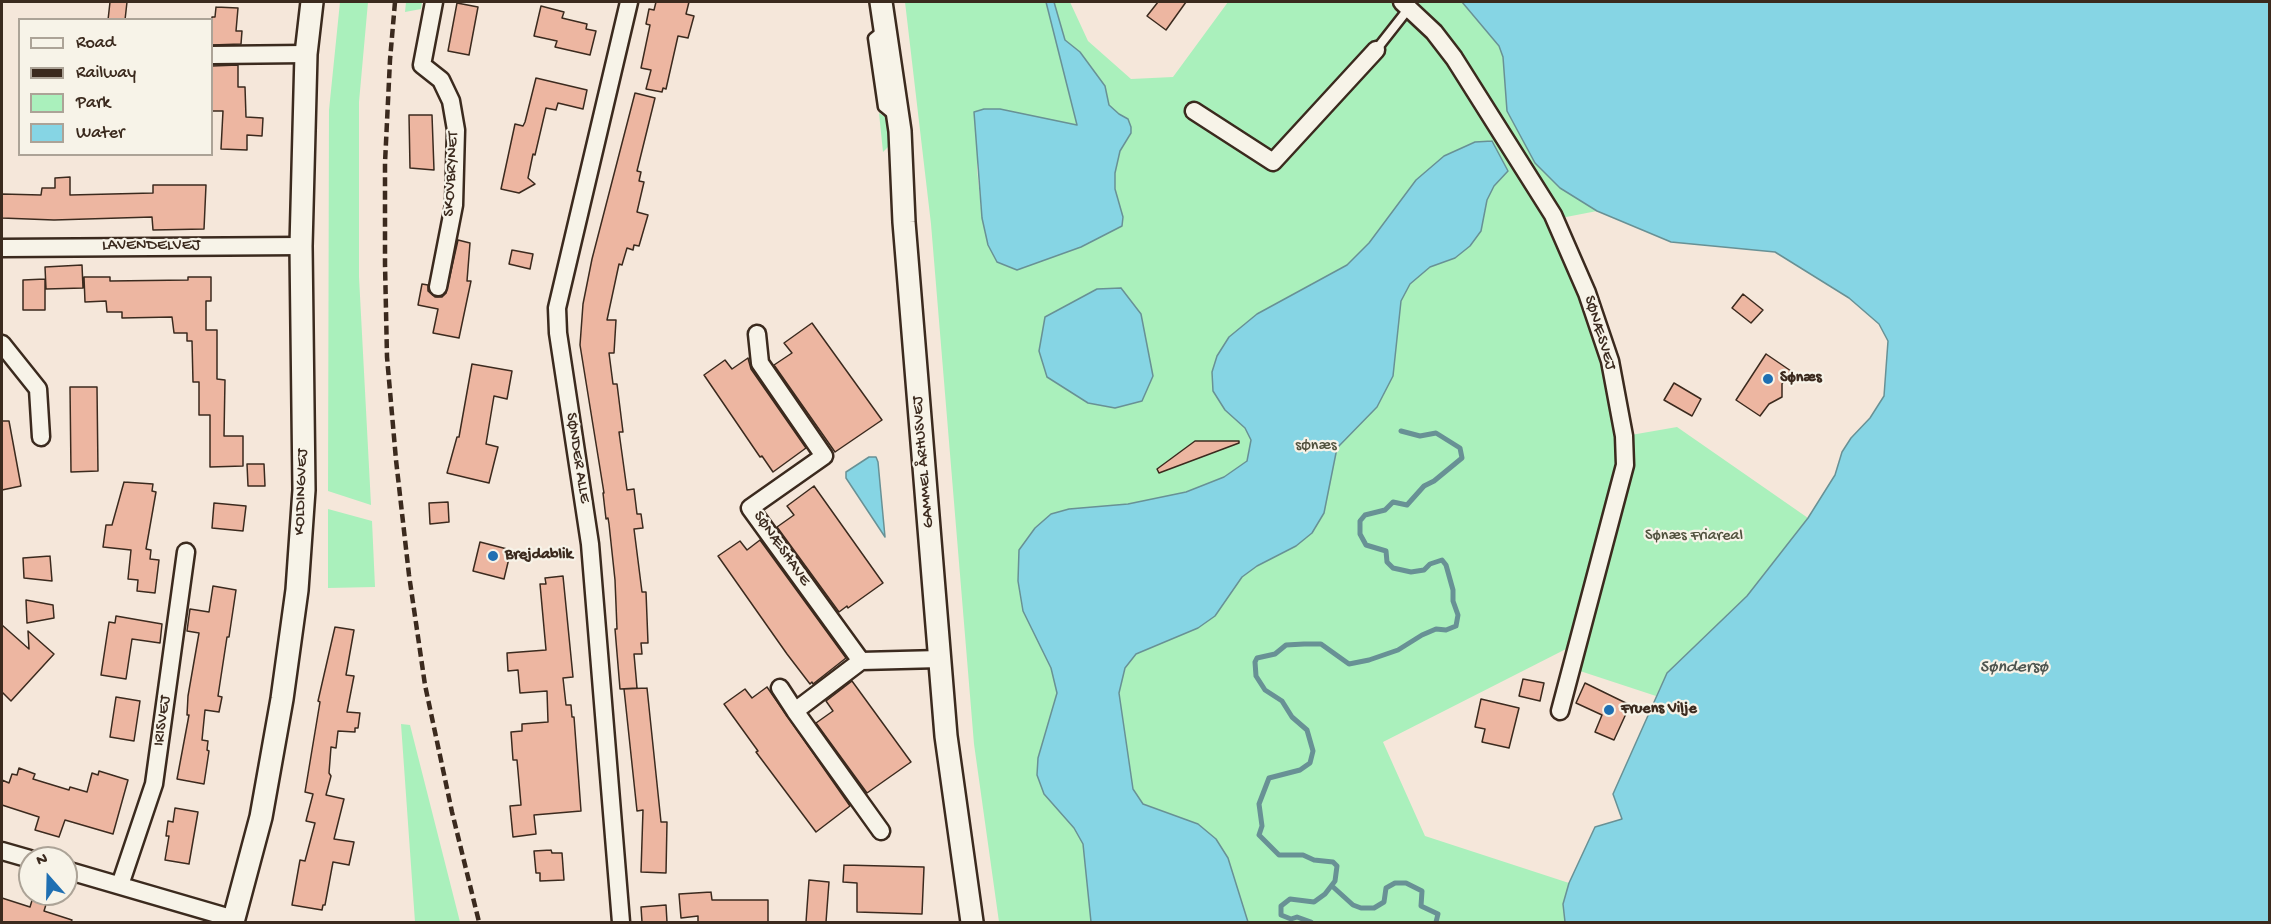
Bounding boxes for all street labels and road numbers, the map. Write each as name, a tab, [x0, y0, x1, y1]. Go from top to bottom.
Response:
street label: SKOVBRYNET	[440, 131, 464, 217]
street label: LAVENDELVEJ	[102, 237, 200, 257]
street label: SØNÆSVEJ	[1579, 293, 1619, 373]
street label: GAMMEL ÅRHUSVEJ	[909, 395, 939, 529]
street label: SØNDER ALLE	[560, 411, 594, 505]
street label: KOLDINGVEJ	[291, 448, 313, 536]
street label: SØNÆSHAVE	[748, 508, 814, 590]
street label: IRISVEJ	[150, 694, 176, 748]

